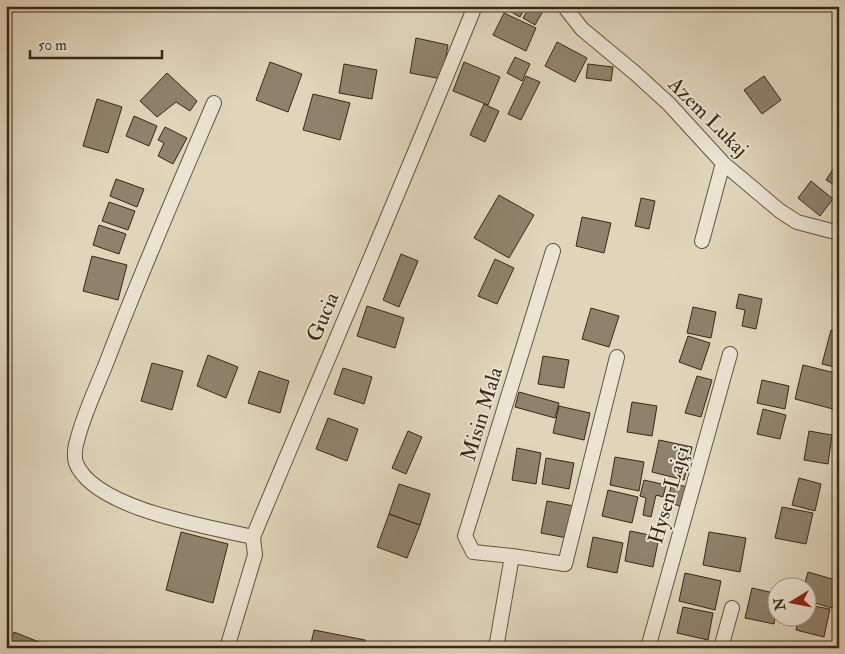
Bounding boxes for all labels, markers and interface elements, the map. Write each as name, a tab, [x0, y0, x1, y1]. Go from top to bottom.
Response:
scale bar	[30, 28, 162, 60]
text: 50 m	[38, 36, 67, 55]
street label: Azem Lukaj	[662, 71, 754, 163]
street label: Gucia	[301, 288, 346, 346]
street label: Misin Mala	[455, 363, 509, 464]
street label: Hysen Lajçi	[642, 443, 696, 547]
north arrow	[768, 576, 818, 626]
text: N	[770, 596, 789, 613]

